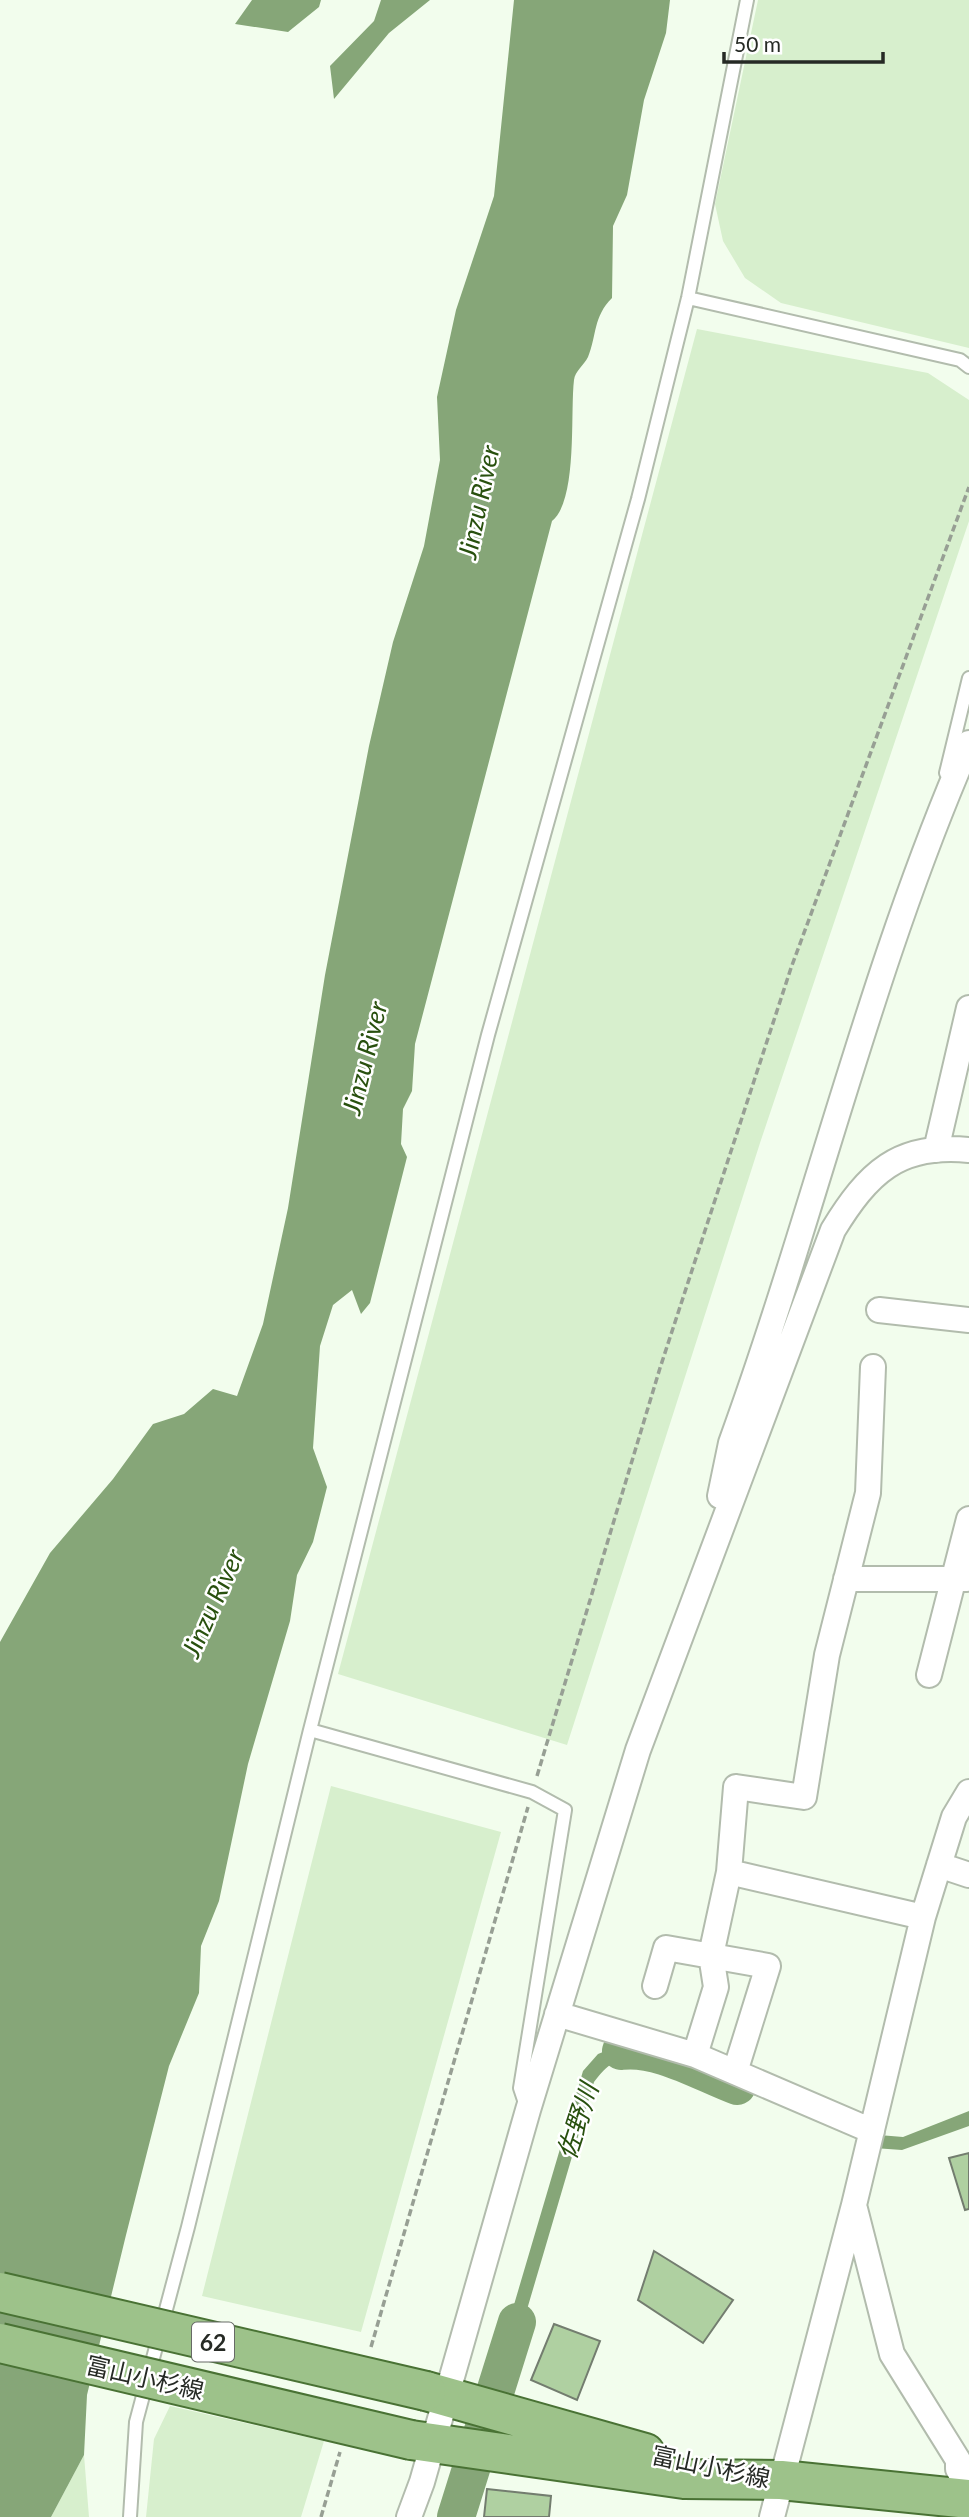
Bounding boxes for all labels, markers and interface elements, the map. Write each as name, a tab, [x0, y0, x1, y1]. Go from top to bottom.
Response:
scale bar	[724, 21, 883, 65]
text: 50 m	[734, 31, 781, 56]
water label: Jinzu River	[450, 441, 506, 563]
water label: Jinzu River	[334, 997, 394, 1119]
water label: Jinzu River	[174, 1543, 251, 1663]
water label: 佐野川	[550, 2076, 605, 2163]
road number: 62	[192, 2322, 234, 2362]
street label: 富山小杉線	[83, 2349, 207, 2405]
street label: 富山小杉線	[649, 2439, 773, 2493]

